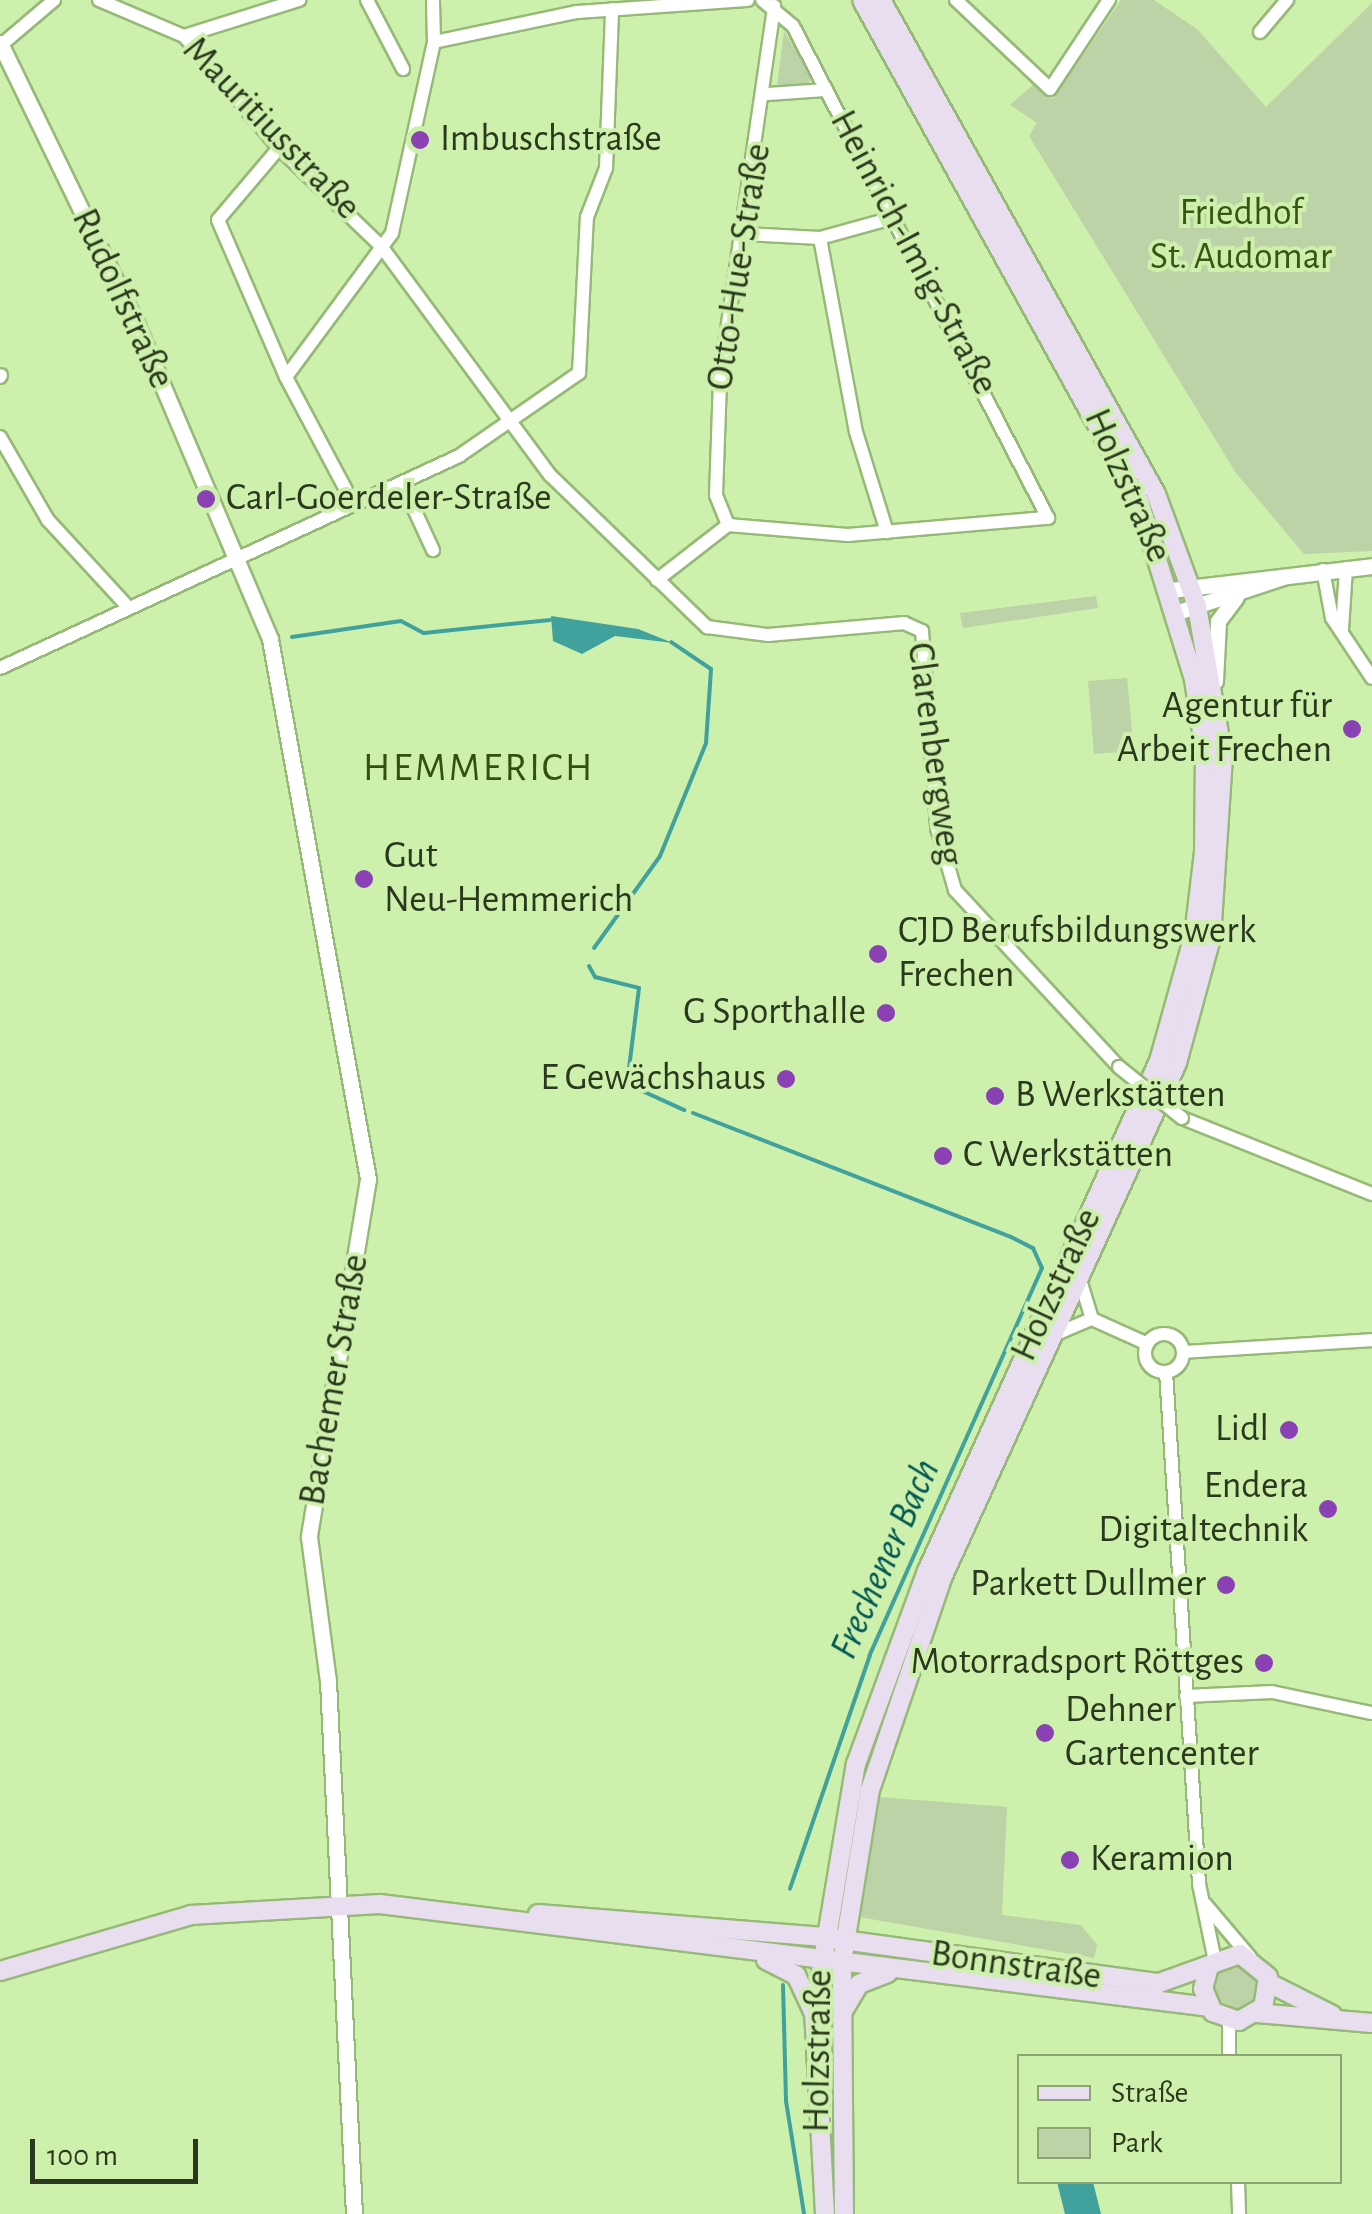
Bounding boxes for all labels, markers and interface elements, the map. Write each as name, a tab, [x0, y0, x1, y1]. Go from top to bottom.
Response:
street label: Mauritiusstraße	[172, 28, 370, 230]
street label: Heinrich-Imig-Straße	[819, 103, 1007, 403]
place label: Imbuschstraße	[440, 117, 662, 163]
marker: Imbuschstraße	[409, 129, 431, 151]
street label: Otto-Hue-Straße	[698, 140, 782, 394]
park label: Friedhof St. Audomar	[1150, 191, 1332, 280]
street label: Rudolfstraße	[61, 202, 183, 396]
street label: Holzstraße	[1073, 402, 1181, 570]
place label: Carl-Goerdeler-Straße	[226, 476, 552, 522]
marker: Carl-Goerdeler-Straße	[195, 488, 217, 510]
street label: Clarenbergweg	[896, 640, 972, 868]
place label: Agentur für Arbeit Frechen	[1117, 684, 1332, 774]
marker: Agentur für Arbeit Frechen	[1341, 718, 1363, 740]
district label: HEMMERICH	[363, 744, 595, 792]
place label: Gut Neu-Hemmerich	[384, 834, 633, 924]
marker: Gut Neu-Hemmerich	[353, 868, 375, 890]
place label: CJD Berufsbildungswerk Frechen	[898, 909, 1256, 998]
marker: CJD Berufsbildungswerk Frechen	[867, 943, 889, 965]
place label: G Sporthalle	[683, 990, 866, 1036]
marker: G Sporthalle	[875, 1002, 897, 1024]
place label: E Gewächshaus	[540, 1056, 766, 1102]
marker: E Gewächshaus	[775, 1068, 797, 1090]
place label: B Werkstätten	[1015, 1073, 1226, 1119]
marker: B Werkstätten	[984, 1085, 1006, 1107]
place label: C Werkstätten	[963, 1133, 1173, 1179]
marker: C Werkstätten	[932, 1145, 954, 1167]
street label: Holzstraße	[1002, 1201, 1112, 1369]
street label: Bachemer Straße	[290, 1251, 380, 1509]
place label: Lidl	[1215, 1407, 1269, 1453]
marker: Lidl	[1278, 1419, 1300, 1441]
water label: Frechener Bach	[820, 1452, 950, 1666]
place label: Endera Digitaltechnik	[1098, 1464, 1308, 1554]
marker: Endera Digitaltechnik	[1317, 1498, 1339, 1520]
place label: Parkett Dullmer	[970, 1562, 1206, 1608]
marker: Parkett Dullmer	[1215, 1574, 1237, 1596]
place label: Motorradsport Röttges	[911, 1640, 1244, 1686]
marker: Motorradsport Röttges	[1253, 1652, 1275, 1674]
place label: Dehner Gartencenter	[1065, 1688, 1259, 1778]
marker: Dehner Gartencenter	[1034, 1722, 1056, 1744]
place label: Keramion	[1090, 1837, 1234, 1883]
marker: Keramion	[1059, 1849, 1081, 1871]
street label: Bonnstraße	[928, 1931, 1104, 2001]
street label: Holzstraße	[795, 1969, 843, 2133]
legend	[1017, 2054, 1342, 2184]
text: Straße	[1111, 2078, 1188, 2108]
scale bar	[35, 2119, 202, 2181]
text: Park	[1111, 2128, 1163, 2158]
text: 100 m	[47, 2141, 118, 2171]

